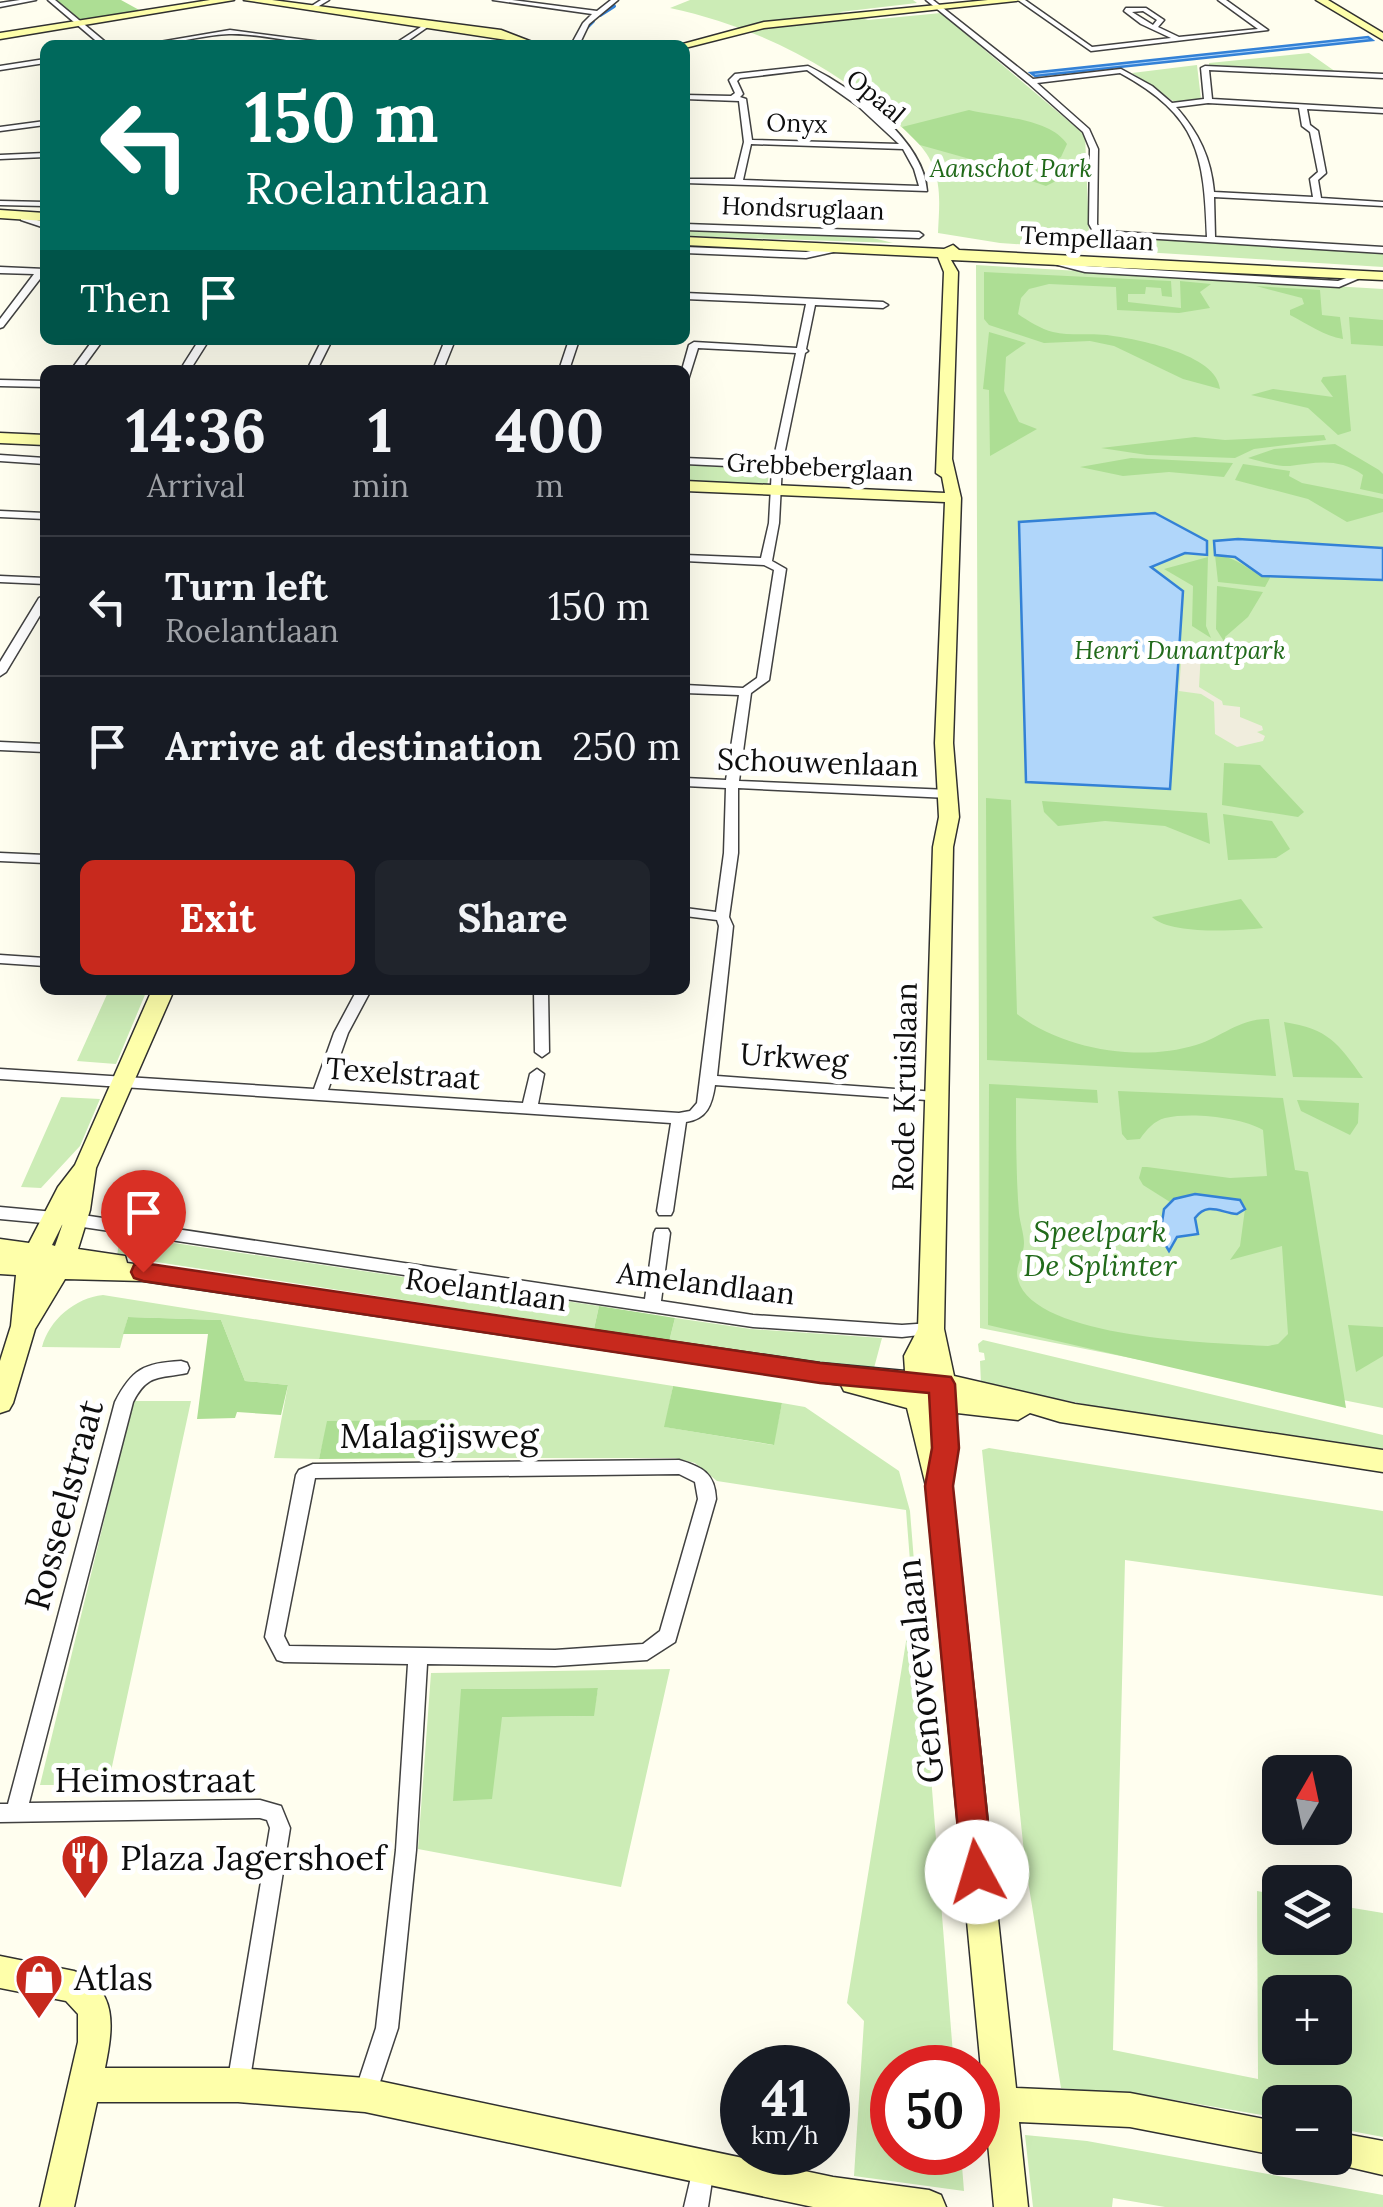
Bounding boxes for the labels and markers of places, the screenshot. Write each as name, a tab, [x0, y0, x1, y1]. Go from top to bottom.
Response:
pin	[101, 1170, 186, 1273]
restaurant icon: Plaza Jagershoef	[59, 1832, 111, 1900]
place label: Plaza Jagershoef	[120, 1835, 388, 1880]
shop icon: Atlas	[13, 1952, 65, 2020]
place label: Atlas	[73, 1955, 153, 2000]

